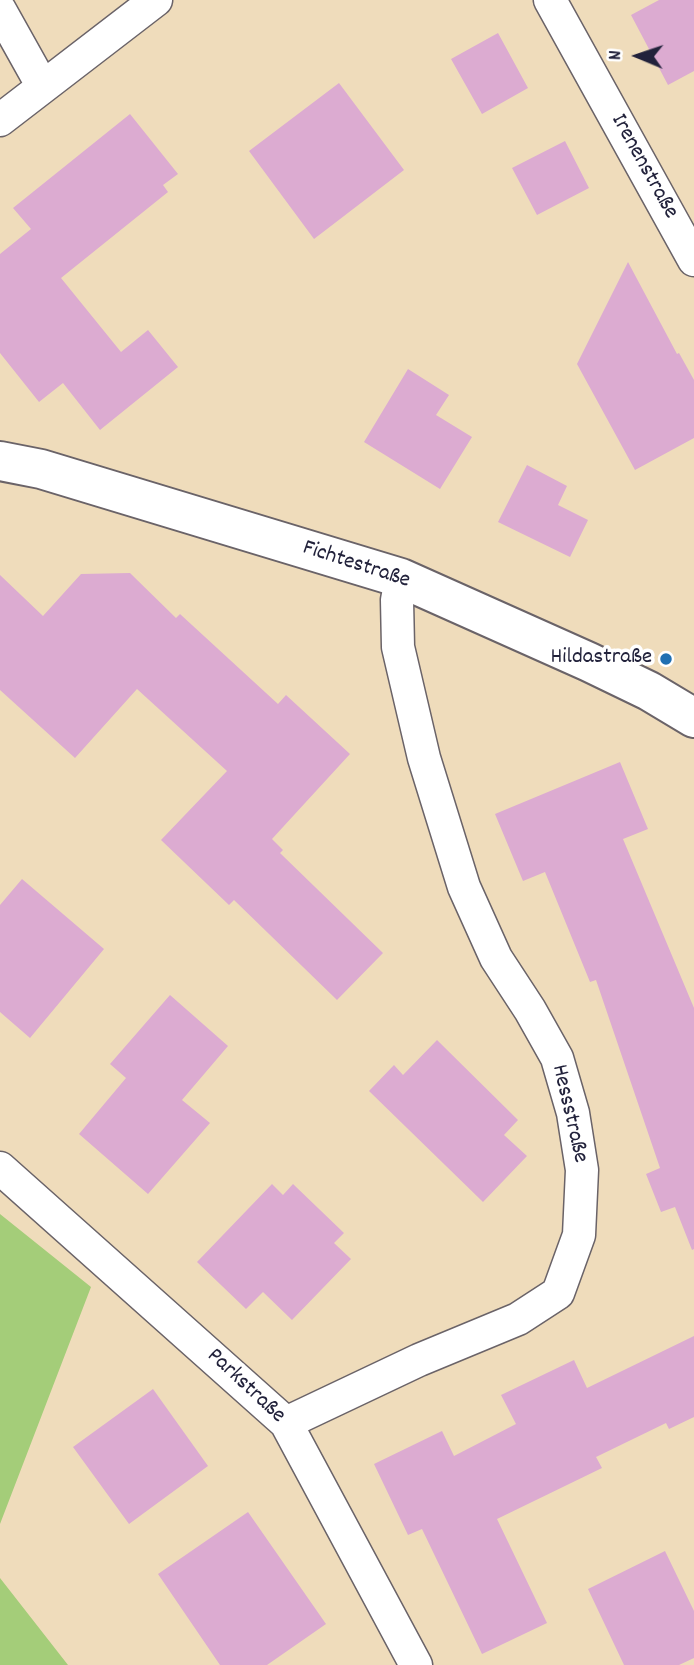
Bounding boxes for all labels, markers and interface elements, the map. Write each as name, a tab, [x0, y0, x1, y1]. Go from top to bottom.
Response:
north arrow	[603, 21, 673, 91]
text: N	[603, 50, 630, 60]
street label: Irenenstraße	[603, 110, 683, 224]
street label: Fichtestraße	[299, 536, 413, 596]
place label: Hildastraße	[550, 645, 652, 673]
marker: Hildastraße	[658, 651, 674, 667]
street label: Hessstraße	[543, 1062, 593, 1166]
street label: Parkstraße	[200, 1344, 290, 1430]

